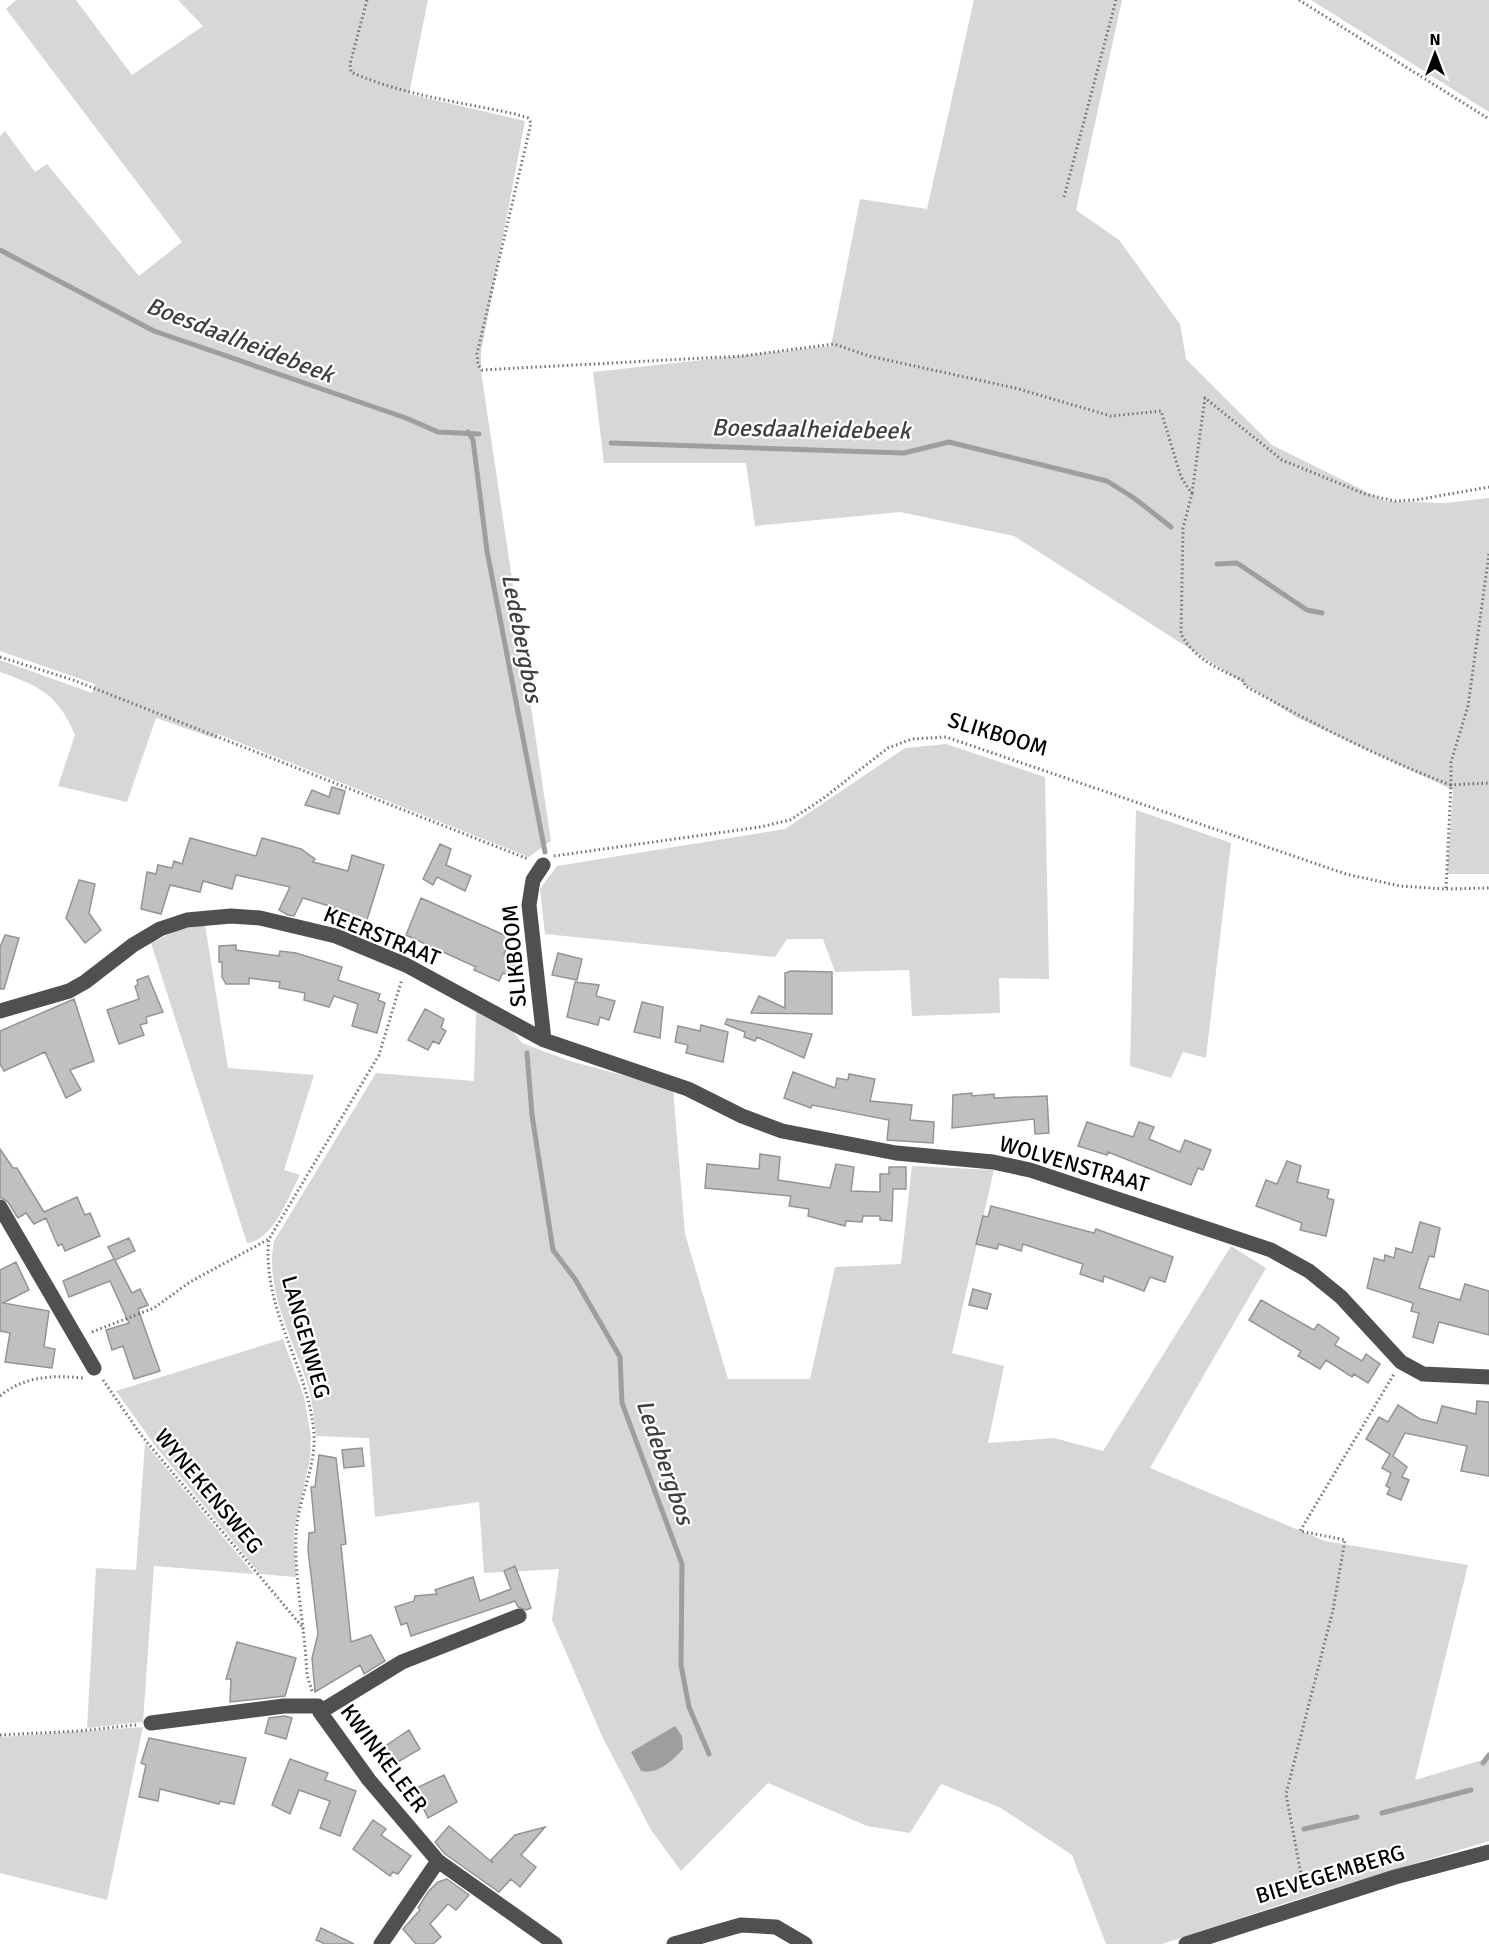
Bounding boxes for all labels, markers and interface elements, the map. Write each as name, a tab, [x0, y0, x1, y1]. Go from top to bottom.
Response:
north arrow	[1405, 24, 1465, 84]
text: N	[1429, 30, 1441, 50]
water label: Boesdaalheidebeek	[142, 290, 340, 390]
water label: Boesdaalheidebeek	[711, 412, 913, 446]
water label: Ledebergbos	[495, 571, 550, 707]
street label: SLIKBOOM	[945, 706, 1051, 762]
street label: KEERSTRAAT	[320, 900, 444, 972]
street label: SLIKBOOM	[496, 904, 532, 1008]
street label: WOLVENSTRAAT	[996, 1130, 1152, 1198]
street label: LANGENWEG	[276, 1273, 336, 1401]
water label: Ledebergbos	[630, 1396, 701, 1531]
street label: WYNEKENSWEG	[149, 1423, 269, 1559]
street label: KWINKELEER	[335, 1699, 433, 1817]
street label: BIEVEGEMBERG	[1252, 1839, 1408, 1909]

